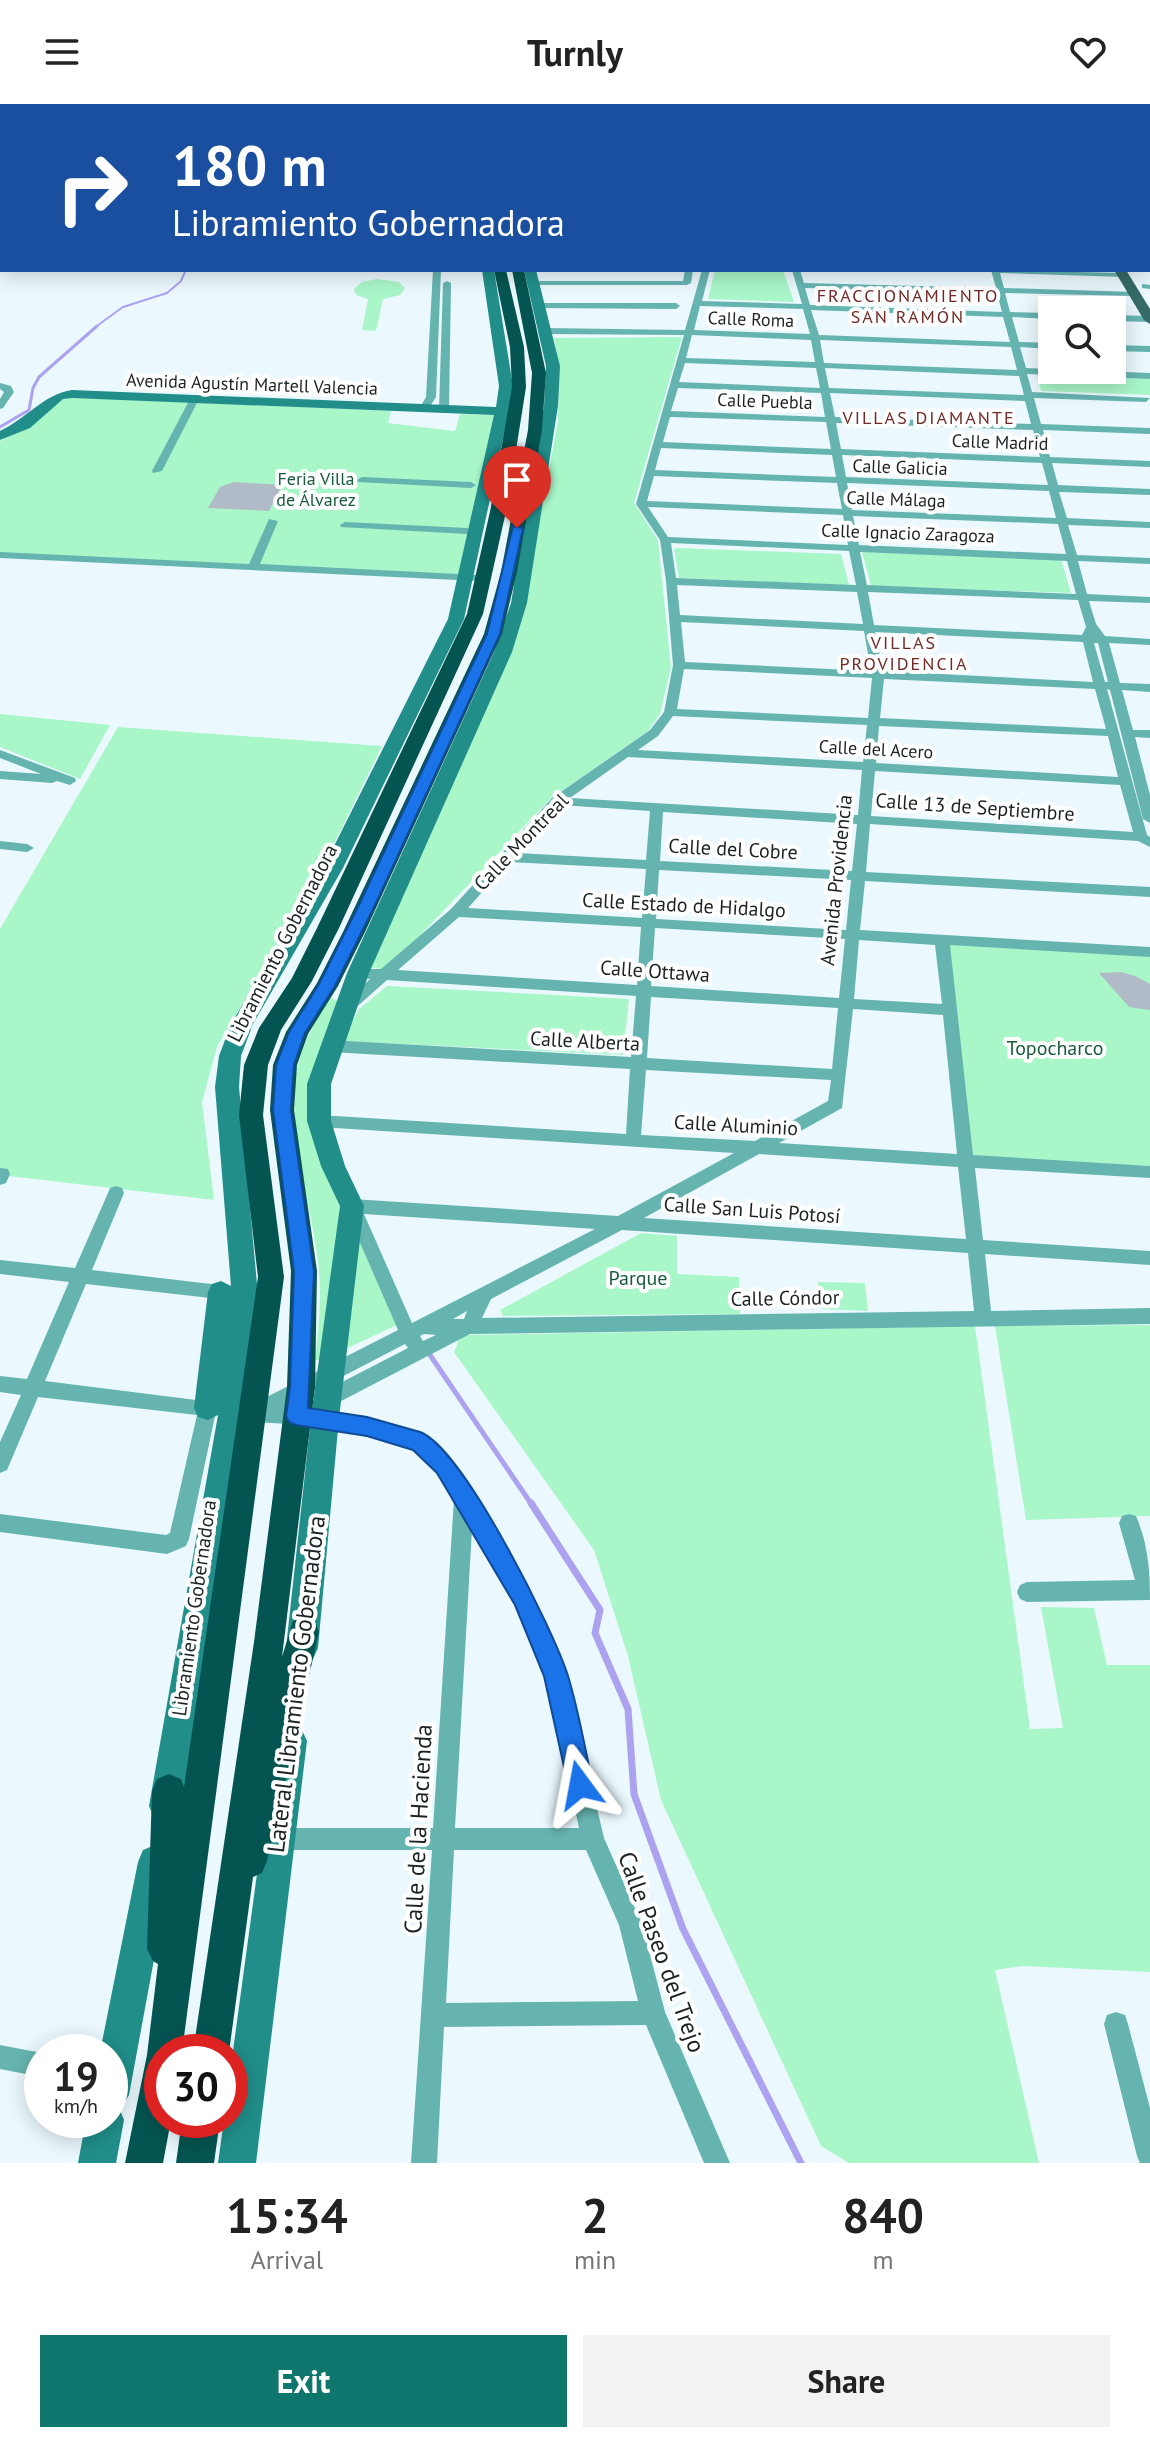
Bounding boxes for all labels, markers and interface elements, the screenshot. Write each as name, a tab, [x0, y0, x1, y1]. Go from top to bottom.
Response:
text: Turnly	[527, 29, 623, 76]
icon: menu	[40, 30, 84, 74]
icon: heart	[1066, 30, 1110, 74]
text: 180 m	[172, 129, 327, 201]
icon: right	[40, 136, 144, 240]
text: Libramiento Gobernadora	[172, 199, 565, 246]
district label: FRACCIONAMIENTO SAN RAMÓN	[817, 284, 999, 328]
map controls	[1038, 296, 1126, 384]
button: search	[1038, 296, 1126, 384]
street label: Calle Roma	[707, 306, 795, 332]
street label: Avenida Agustín Martell Valencia	[126, 368, 378, 400]
street label: Calle Puebla	[717, 388, 813, 414]
district label: VILLAS DIAMANTE	[841, 406, 1016, 429]
street label: Calle Madrid	[951, 429, 1049, 455]
pin	[483, 446, 551, 528]
street label: Calle Galicia	[852, 454, 948, 480]
icon: arrive	[495, 458, 539, 502]
park label: Feria Villa de Álvarez	[276, 467, 356, 511]
street label: Calle Málaga	[846, 486, 946, 512]
street label: Calle Ignacio Zaragoza	[821, 518, 995, 548]
district label: VILLAS PROVIDENCIA	[840, 631, 968, 675]
street label: Calle del Acero	[818, 735, 934, 763]
street label: Calle 13 de Septiembre	[875, 787, 1075, 827]
street label: Calle Montreal	[468, 788, 574, 896]
street label: Avenida Providencia	[814, 793, 858, 967]
street label: Calle del Cobre	[668, 833, 798, 865]
street label: Libramiento Gobernadora	[221, 840, 343, 1046]
street label: Calle Estado de Hidalgo	[582, 887, 786, 923]
street label: Calle Ottawa	[599, 954, 711, 988]
street label: Calle Alberta	[529, 1025, 641, 1057]
park label: Topocharco	[1007, 1035, 1103, 1061]
street label: Calle Aluminio	[673, 1109, 799, 1141]
street label: Calle San Luis Potosí	[663, 1191, 841, 1229]
park label: Parque	[609, 1265, 667, 1291]
street label: Calle Cóndor	[730, 1284, 840, 1312]
street label: Libramiento Gobernadora	[166, 1498, 222, 1718]
street label: Lateral Libramiento Gobernadora	[260, 1514, 332, 1854]
street label: Calle de la Hacienda	[397, 1723, 439, 1935]
position arrow	[538, 1743, 622, 1827]
street label: Calle Paseo del Trejo	[611, 1847, 713, 2057]
speed limit sign: 30	[144, 2034, 248, 2138]
text: 19	[53, 2050, 99, 2102]
text: km/h	[54, 2093, 98, 2119]
text: 15:34	[226, 2184, 348, 2246]
text: 2	[581, 2184, 609, 2246]
text: 840	[842, 2184, 924, 2246]
text: Arrival	[251, 2243, 323, 2276]
text: min	[574, 2243, 616, 2276]
text: m	[873, 2243, 894, 2276]
button: Exit	[40, 2335, 567, 2427]
button: Share	[583, 2335, 1110, 2427]

